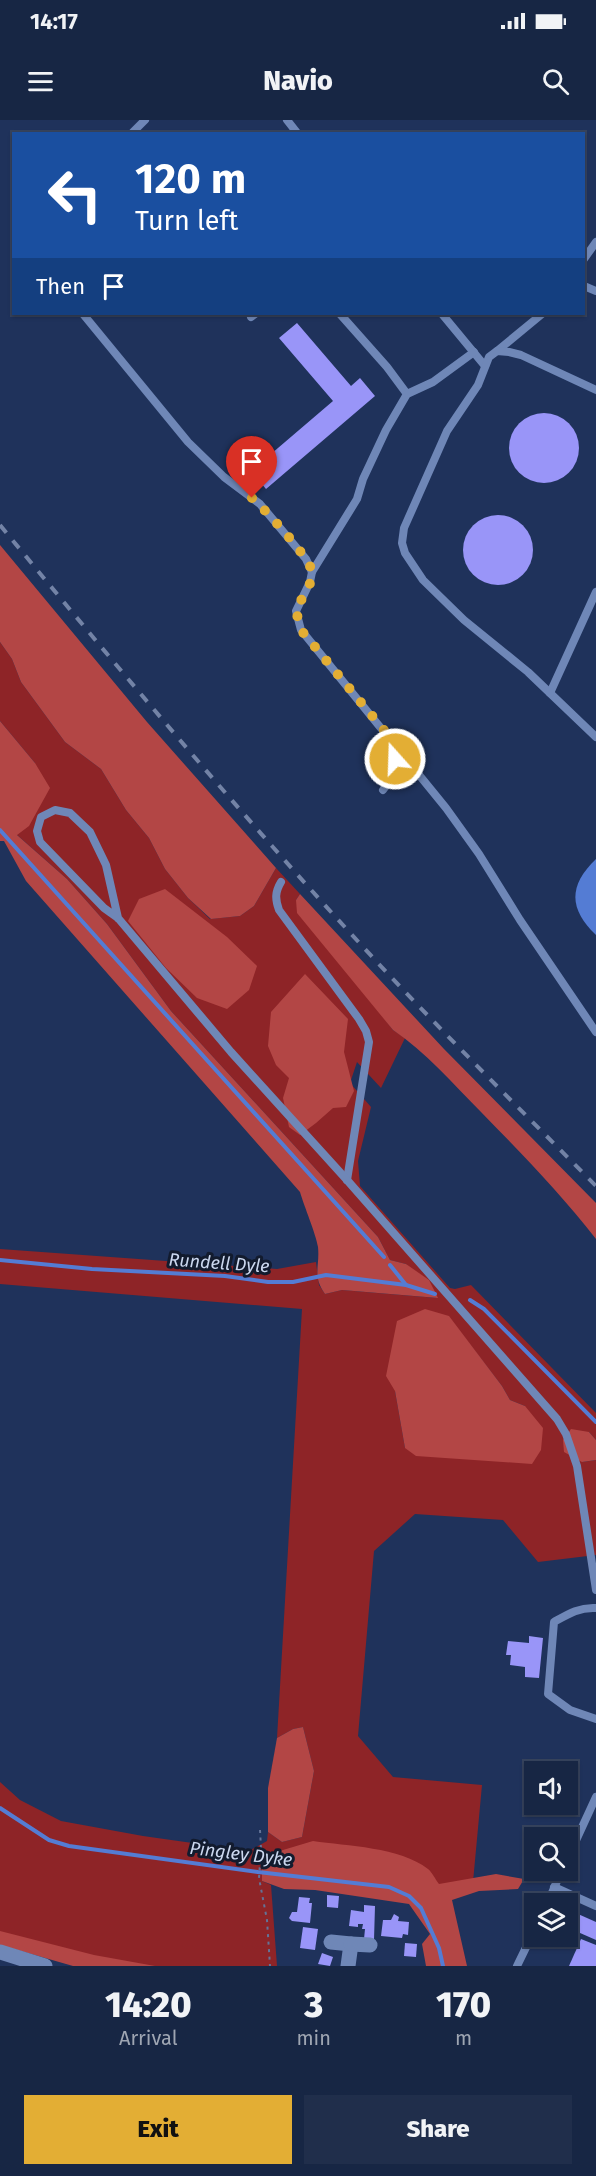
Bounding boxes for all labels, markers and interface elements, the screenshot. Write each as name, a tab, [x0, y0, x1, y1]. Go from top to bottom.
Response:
text: 14:17	[30, 8, 78, 35]
icon: menu	[24, 65, 57, 98]
text: Navio	[263, 65, 333, 97]
icon: search	[539, 65, 572, 98]
text: 120 m	[135, 154, 246, 204]
icon: left	[36, 156, 114, 234]
text: Turn left	[135, 205, 238, 237]
icon: arrive	[97, 270, 130, 303]
text: Then	[36, 273, 85, 300]
pin	[226, 436, 277, 498]
icon: arrive	[235, 445, 268, 478]
position arrow	[363, 727, 427, 791]
water label: Rundell Dyle	[168, 1248, 270, 1278]
map controls	[524, 1761, 578, 1947]
button: sound	[524, 1761, 578, 1815]
button: search	[524, 1827, 578, 1881]
water label: Pingley Dyke	[188, 1837, 294, 1871]
button: layers	[524, 1893, 578, 1947]
text: 14:20	[105, 1983, 192, 2027]
text: 3	[304, 1983, 323, 2027]
text: 170	[436, 1983, 491, 2027]
text: Arrival	[119, 2026, 178, 2050]
text: min	[296, 2026, 331, 2050]
text: m	[455, 2026, 472, 2050]
button: Exit	[24, 2095, 292, 2164]
button: Share	[304, 2095, 572, 2164]

